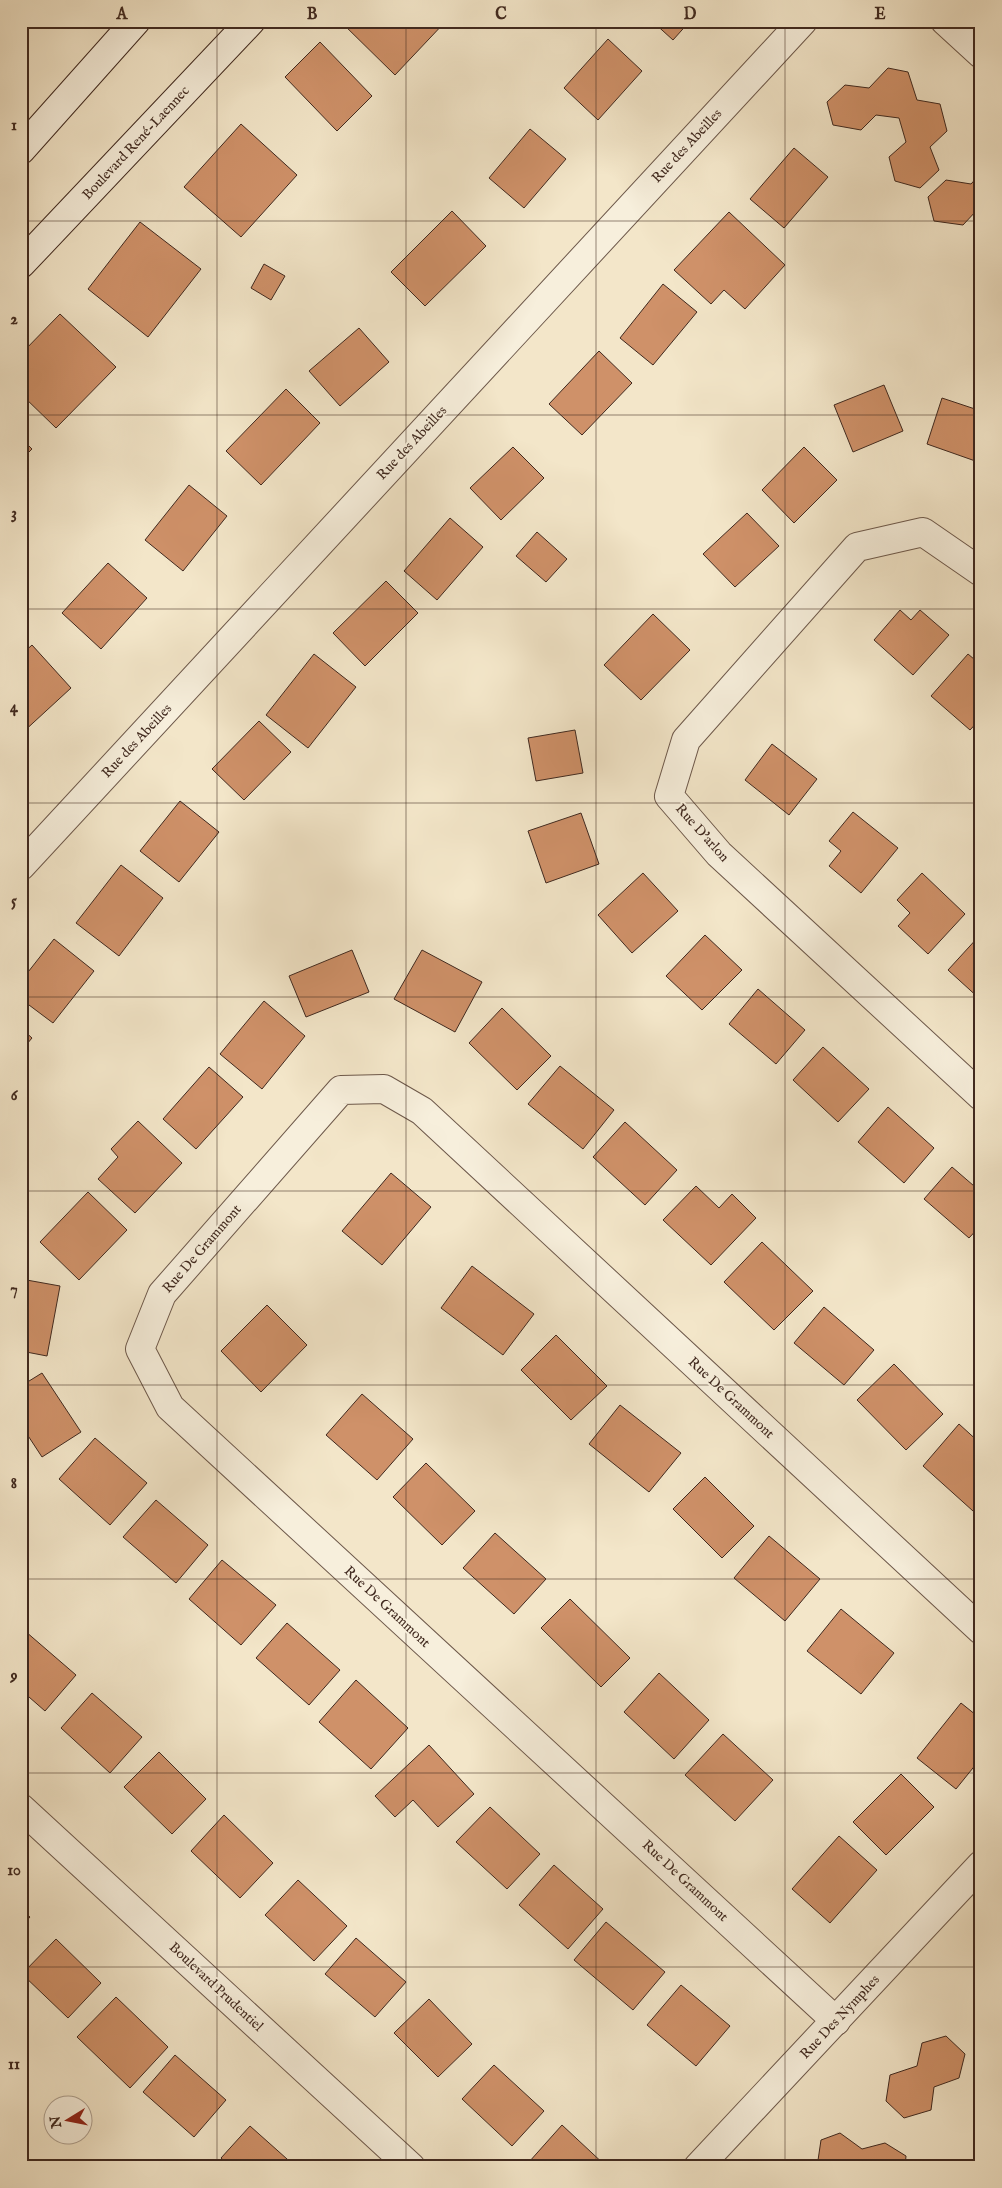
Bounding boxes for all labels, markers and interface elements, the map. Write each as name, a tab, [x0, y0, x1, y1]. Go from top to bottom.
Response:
text: A	[116, 5, 129, 25]
text: B	[307, 5, 318, 25]
text: C	[495, 5, 507, 25]
text: D	[684, 5, 697, 25]
text: E	[874, 5, 886, 25]
street label: Boulevard René-Laennec	[79, 82, 193, 204]
street label: Rue des Abeilles	[648, 105, 726, 187]
text: 1	[11, 116, 17, 136]
text: 2	[10, 310, 18, 330]
street label: Rue des Abeilles	[373, 402, 451, 484]
text: 3	[11, 504, 17, 524]
text: 4	[10, 698, 19, 718]
street label: Rue des Abeilles	[98, 700, 176, 782]
street label: Rue D'arlon	[671, 800, 733, 866]
text: 5	[11, 892, 17, 912]
text: 6	[11, 1086, 19, 1106]
street label: Rue De Grammont	[159, 1201, 246, 1297]
text: 7	[10, 1280, 18, 1300]
street label: Rue De Grammont	[684, 1353, 778, 1443]
text: 8	[11, 1474, 17, 1494]
street label: Rue De Grammont	[340, 1562, 434, 1652]
text: 9	[10, 1667, 18, 1687]
street label: Rue De Grammont	[638, 1836, 732, 1926]
text: 10	[7, 1861, 21, 1881]
street label: Boulevard Prudentiel	[165, 1939, 267, 2036]
street label: Rue Des Nymphes	[796, 1971, 884, 2063]
text: 11	[8, 2055, 20, 2075]
north arrow	[42, 2096, 92, 2146]
text: N	[46, 2115, 66, 2131]

